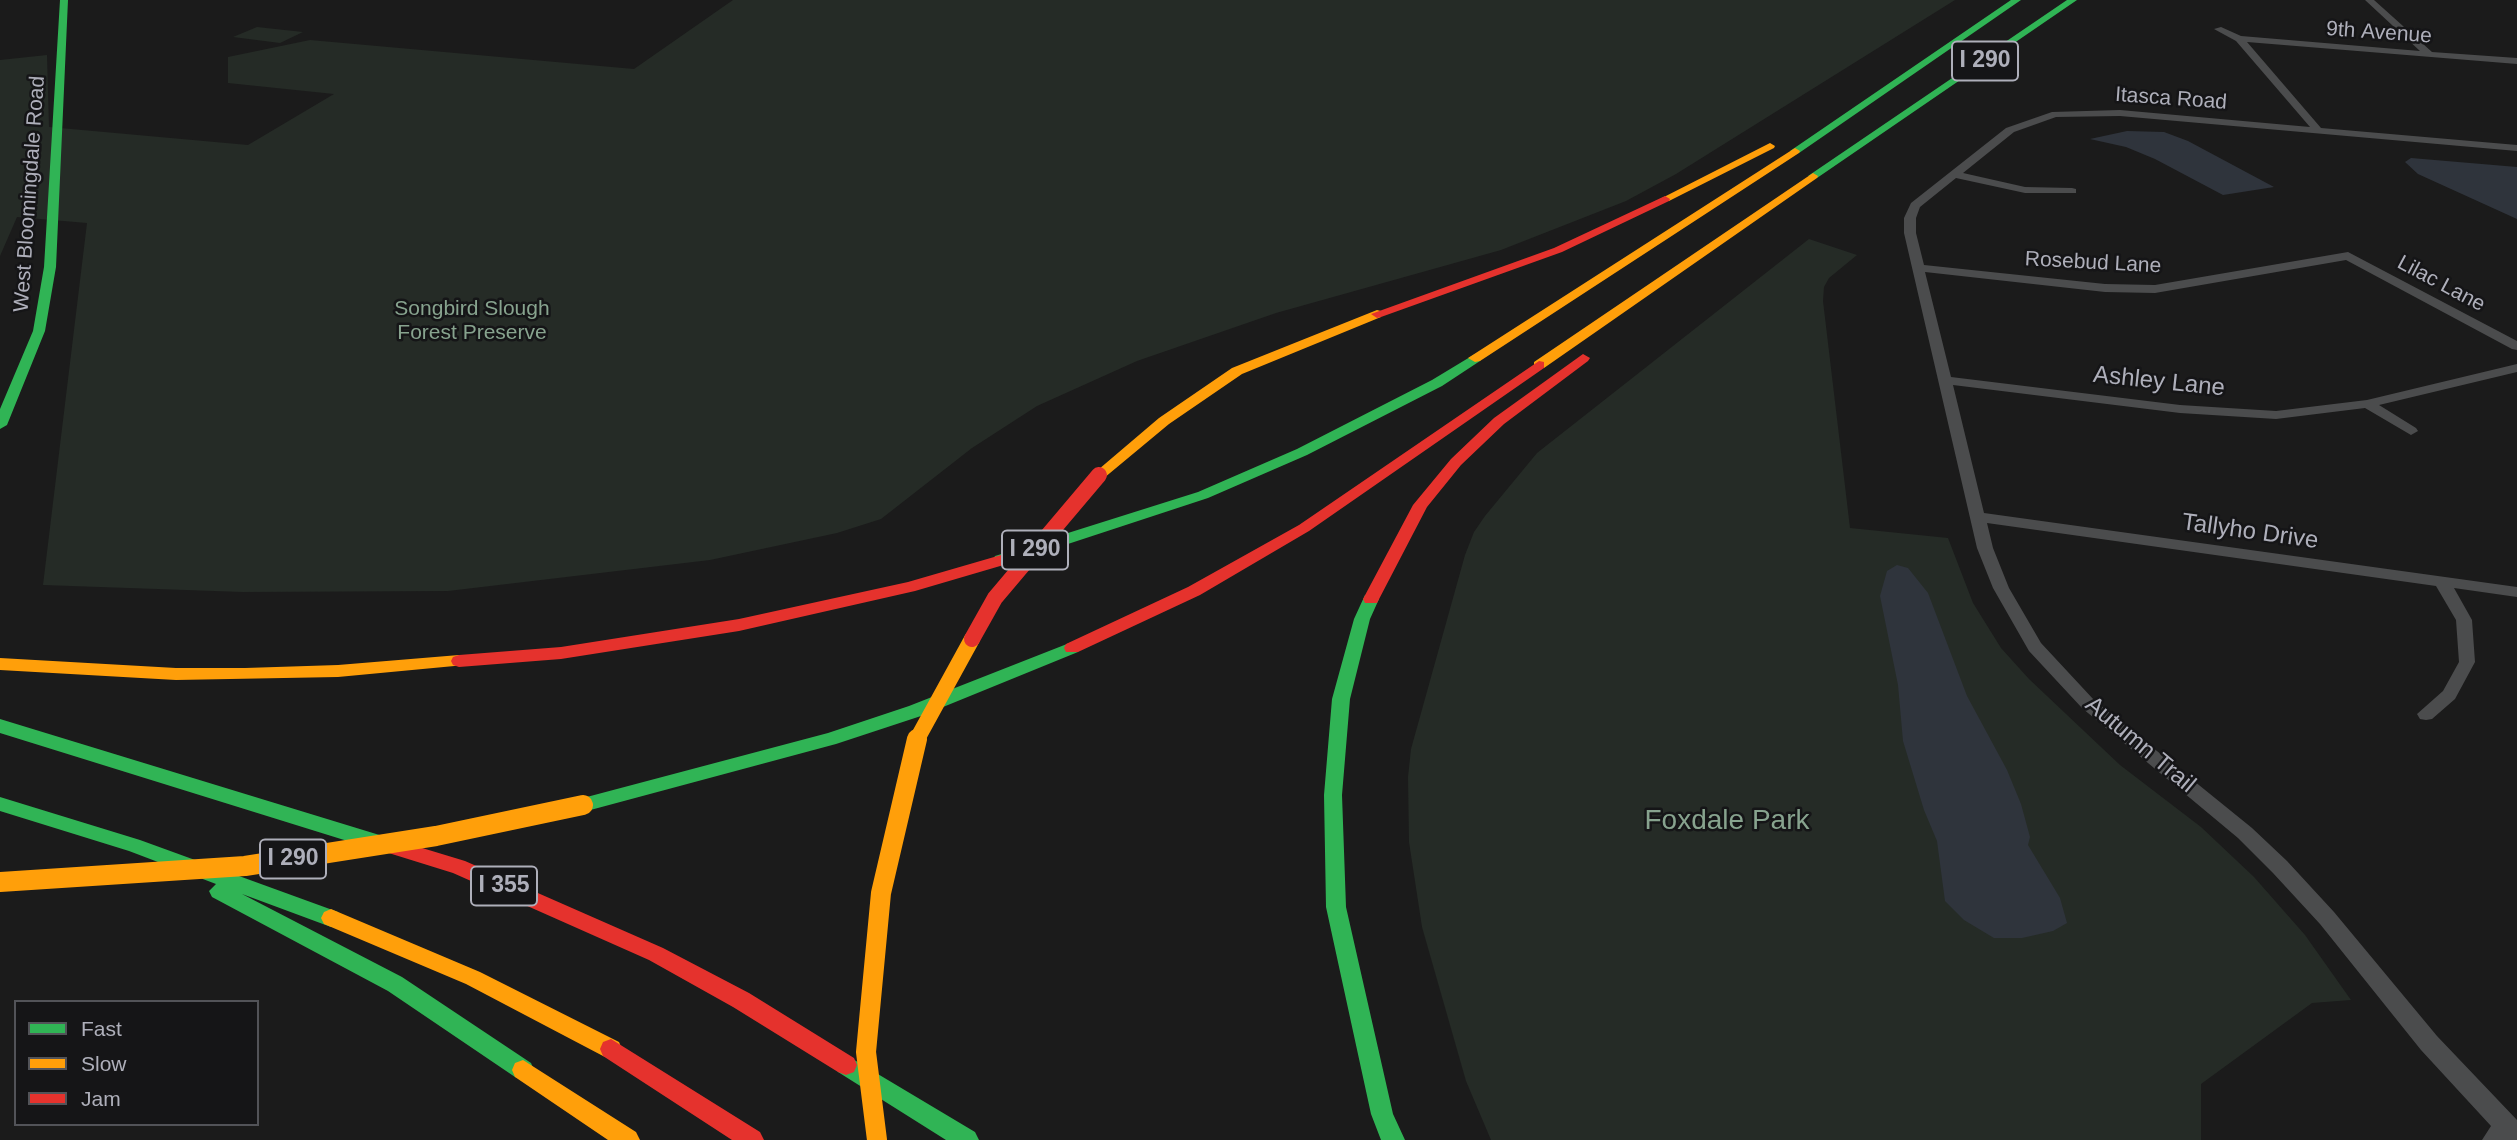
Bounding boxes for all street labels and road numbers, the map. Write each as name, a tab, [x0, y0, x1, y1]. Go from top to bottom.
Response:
street label: 9th Avenue	[2325, 17, 2433, 49]
road number: I 290	[1952, 41, 2018, 80]
street label: West Bloomingdale Road	[9, 75, 51, 313]
street label: Itasca Road	[2114, 83, 2228, 115]
street label: Rosebud Lane	[2024, 247, 2162, 279]
street label: Lilac Lane	[2393, 250, 2489, 318]
street label: Ashley Lane	[2092, 361, 2226, 403]
street label: Tallyho Drive	[2180, 508, 2320, 556]
road number: I 290	[1002, 530, 1068, 570]
street label: Autumn Trail	[2079, 691, 2201, 799]
road number: I 290	[260, 839, 326, 878]
road number: I 355	[471, 866, 537, 906]

